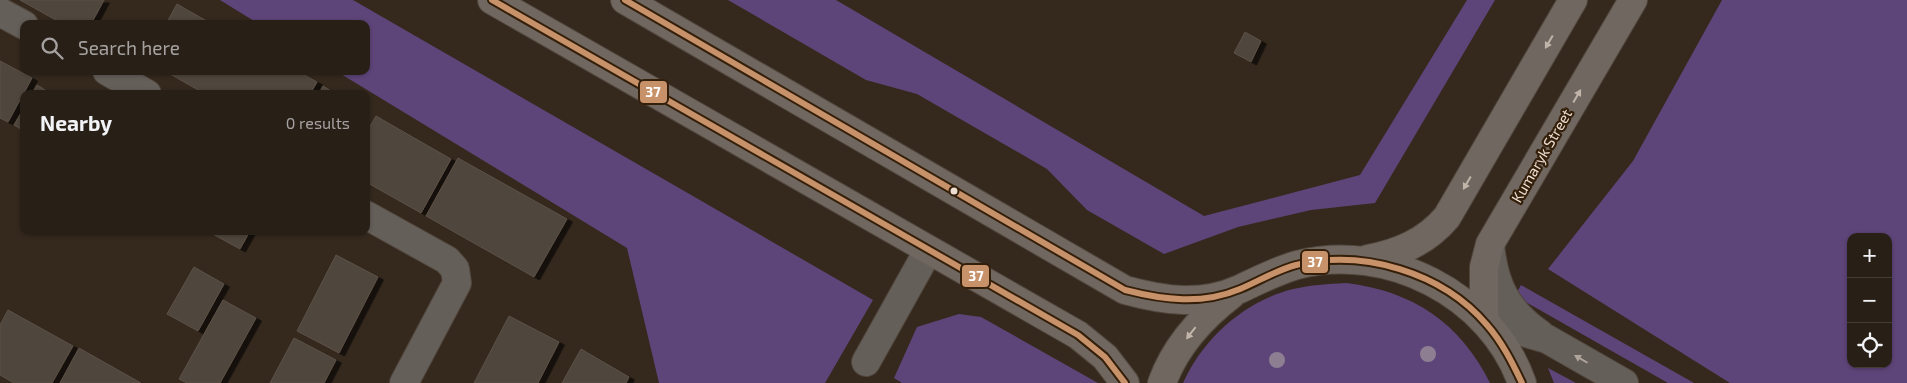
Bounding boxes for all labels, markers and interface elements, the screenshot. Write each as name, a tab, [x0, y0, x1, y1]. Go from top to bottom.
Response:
search box	[20, 20, 370, 75]
icon: search	[38, 34, 66, 62]
one-way arrow	[1545, 35, 1553, 50]
text: Search here	[78, 36, 180, 59]
line badge: 37	[639, 80, 668, 104]
text: 37	[645, 83, 661, 100]
one-way arrow	[1572, 90, 1581, 103]
street label: Kumaryk Street	[1507, 105, 1575, 206]
text: Nearby	[40, 110, 112, 135]
text: 0 results	[286, 113, 350, 132]
one-way arrow	[1463, 176, 1472, 189]
unlabelled marker	[949, 186, 959, 196]
map controls	[1847, 233, 1892, 368]
button: +	[1847, 233, 1892, 278]
line badge: 37	[1301, 250, 1329, 274]
text: 37	[1307, 253, 1323, 270]
line badge: 37	[961, 264, 990, 288]
text: 37	[968, 267, 984, 284]
button: −	[1847, 278, 1892, 323]
button: locate	[1847, 323, 1892, 368]
one-way arrow	[1186, 326, 1197, 339]
one-way arrow	[1575, 354, 1588, 363]

